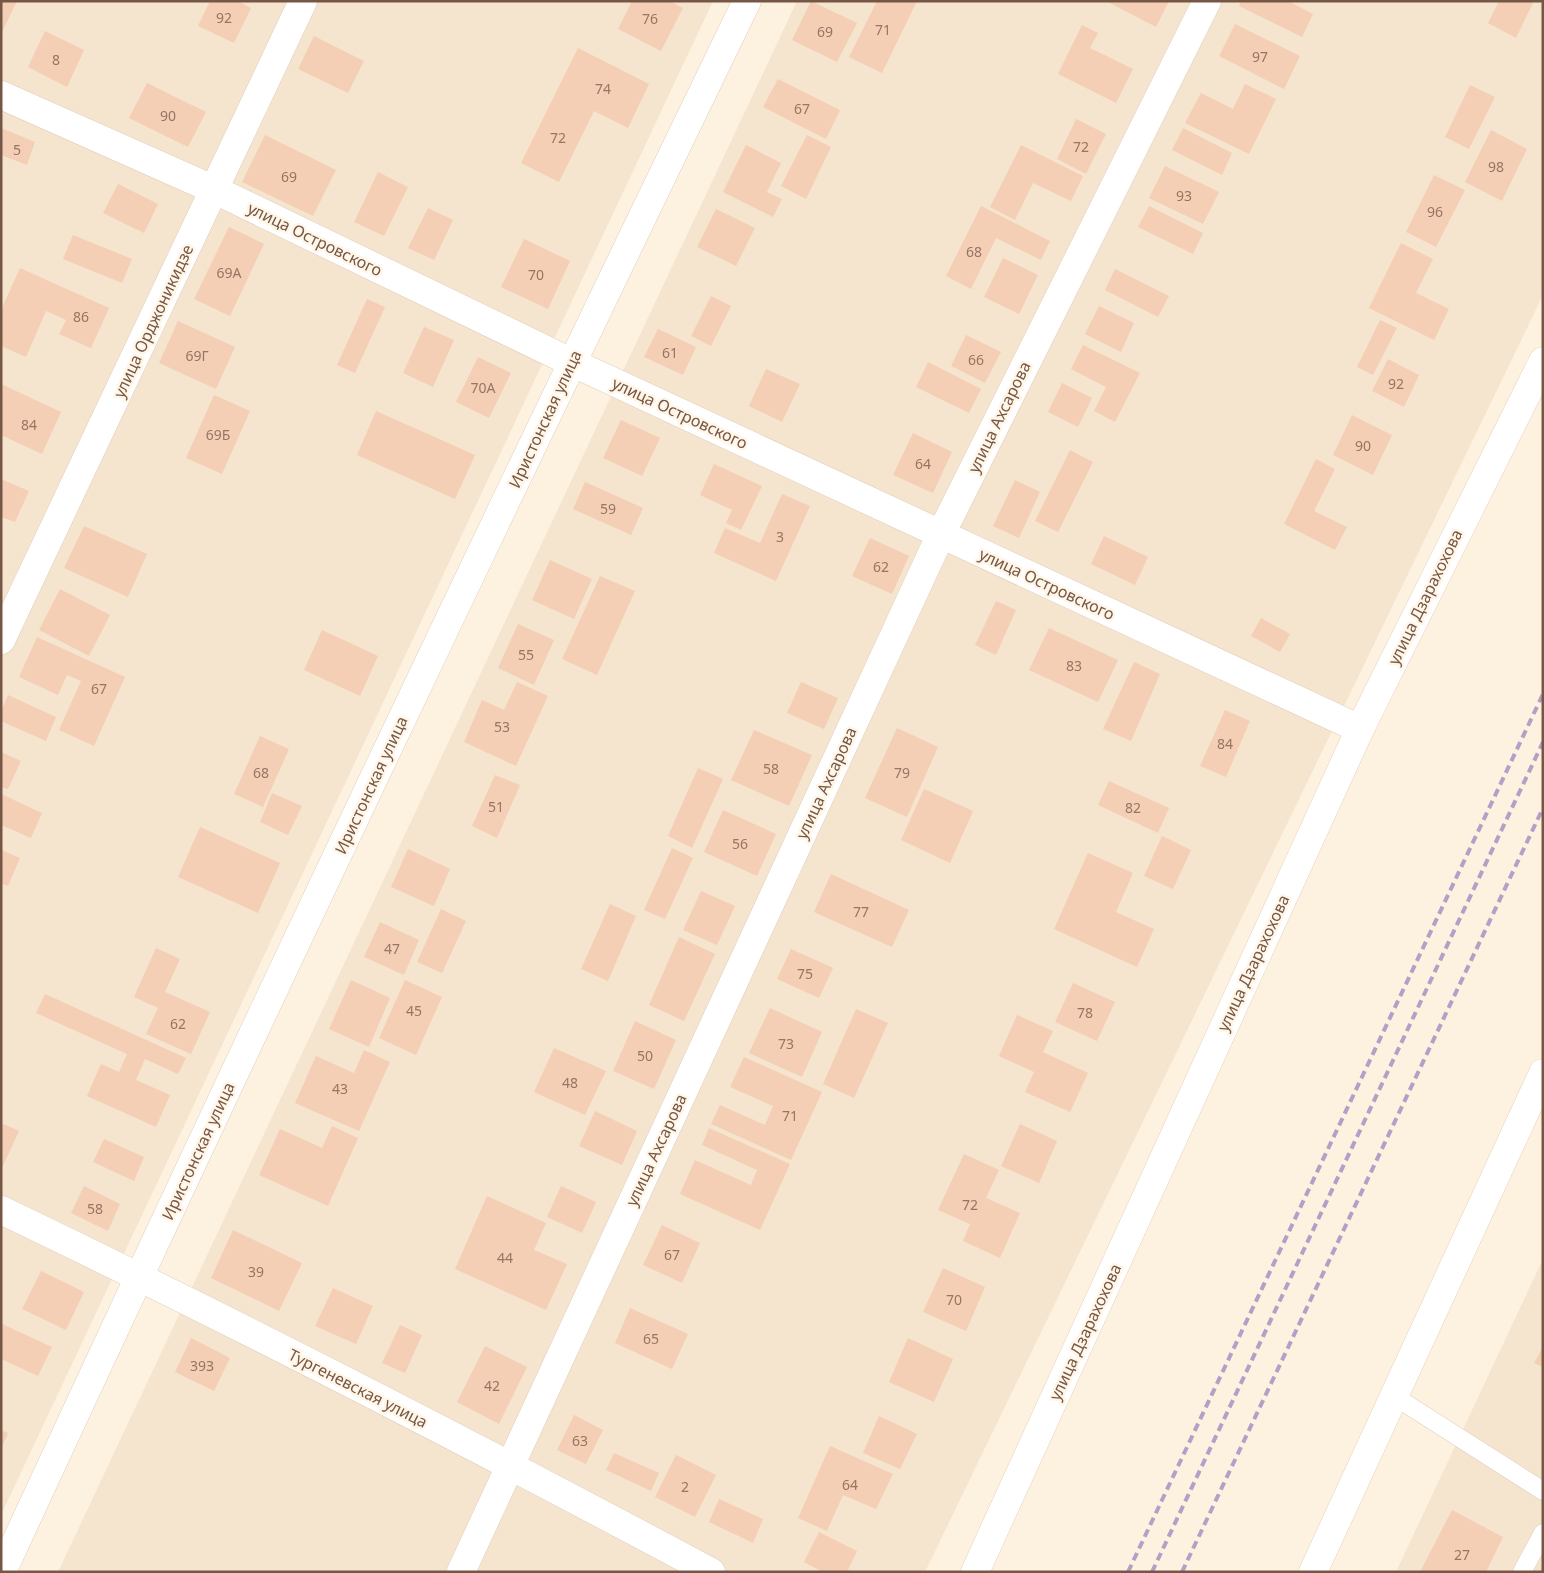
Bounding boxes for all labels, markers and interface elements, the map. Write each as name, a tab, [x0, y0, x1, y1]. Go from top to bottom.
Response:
house number: 92	[216, 8, 232, 27]
house number: 76	[642, 9, 658, 28]
house number: 71	[875, 20, 891, 39]
house number: 69	[817, 22, 833, 41]
house number: 97	[1252, 47, 1268, 66]
house number: 8	[52, 50, 60, 69]
house number: 74	[595, 79, 611, 98]
house number: 67	[794, 99, 810, 118]
house number: 90	[160, 106, 176, 125]
house number: 72	[550, 128, 566, 147]
house number: 72	[1073, 137, 1089, 156]
house number: 5	[13, 140, 21, 159]
house number: 98	[1488, 157, 1504, 176]
house number: 69	[281, 167, 297, 186]
house number: 93	[1176, 186, 1192, 205]
street label: улица Островского	[244, 197, 386, 281]
house number: 96	[1427, 202, 1443, 221]
street label: улица Орджоникидзе	[108, 241, 198, 401]
house number: 68	[966, 242, 982, 261]
house number: 69А	[217, 263, 242, 282]
house number: 70	[528, 265, 544, 284]
house number: 86	[73, 307, 89, 326]
house number: 61	[662, 343, 678, 362]
house number: 69Г	[185, 346, 209, 365]
street label: Иристонская улица	[503, 346, 587, 492]
house number: 66	[968, 350, 984, 369]
street label: улица Ахсарова	[962, 358, 1036, 476]
street label: улица Островского	[609, 372, 751, 454]
house number: 92	[1388, 374, 1404, 393]
house number: 70А	[471, 378, 496, 397]
house number: 84	[21, 415, 37, 434]
house number: 69Б	[206, 425, 230, 444]
house number: 90	[1355, 436, 1371, 455]
house number: 64	[915, 454, 931, 473]
house number: 59	[600, 499, 616, 518]
street label: улица Дзарахохова	[1383, 525, 1467, 669]
house number: 3	[776, 527, 784, 546]
street label: улица Островского	[976, 543, 1118, 625]
house number: 62	[873, 557, 889, 576]
house number: 55	[518, 645, 534, 664]
house number: 83	[1066, 656, 1082, 675]
house number: 67	[91, 679, 107, 698]
street label: Иристонская улица	[329, 712, 413, 858]
house number: 53	[494, 717, 510, 736]
street label: улица Ахсарова	[790, 723, 862, 843]
house number: 84	[1217, 734, 1233, 753]
house number: 58	[763, 759, 779, 778]
house number: 68	[253, 763, 269, 782]
house number: 79	[894, 763, 910, 782]
house number: 51	[488, 797, 504, 816]
house number: 82	[1125, 798, 1141, 817]
house number: 56	[732, 834, 748, 853]
street label: улица Дзарахохова	[1212, 891, 1294, 1035]
house number: 77	[853, 902, 869, 921]
house number: 47	[384, 939, 400, 958]
house number: 75	[797, 964, 813, 983]
house number: 45	[406, 1001, 422, 1020]
house number: 78	[1077, 1003, 1093, 1022]
house number: 62	[170, 1014, 186, 1033]
house number: 73	[778, 1034, 794, 1053]
house number: 50	[637, 1046, 653, 1065]
house number: 48	[562, 1073, 578, 1092]
street label: Иристонская улица	[156, 1078, 240, 1224]
house number: 43	[332, 1079, 348, 1098]
street label: улица Ахсарова	[620, 1090, 692, 1210]
house number: 71	[782, 1106, 798, 1125]
house number: 72	[962, 1195, 978, 1214]
house number: 58	[87, 1199, 103, 1218]
house number: 67	[664, 1245, 680, 1264]
house number: 44	[497, 1248, 513, 1267]
street label: улица Дзарахохова	[1044, 1260, 1126, 1404]
house number: 39	[248, 1262, 264, 1281]
house number: 70	[946, 1290, 962, 1309]
house number: 65	[643, 1329, 659, 1348]
street label: Тургеневская улица	[285, 1343, 431, 1433]
house number: 39З	[190, 1356, 214, 1375]
house number: 42	[484, 1376, 500, 1395]
house number: 63	[572, 1431, 588, 1450]
house number: 64	[842, 1475, 858, 1494]
house number: 2	[681, 1477, 689, 1496]
house number: 27	[1454, 1545, 1470, 1564]

